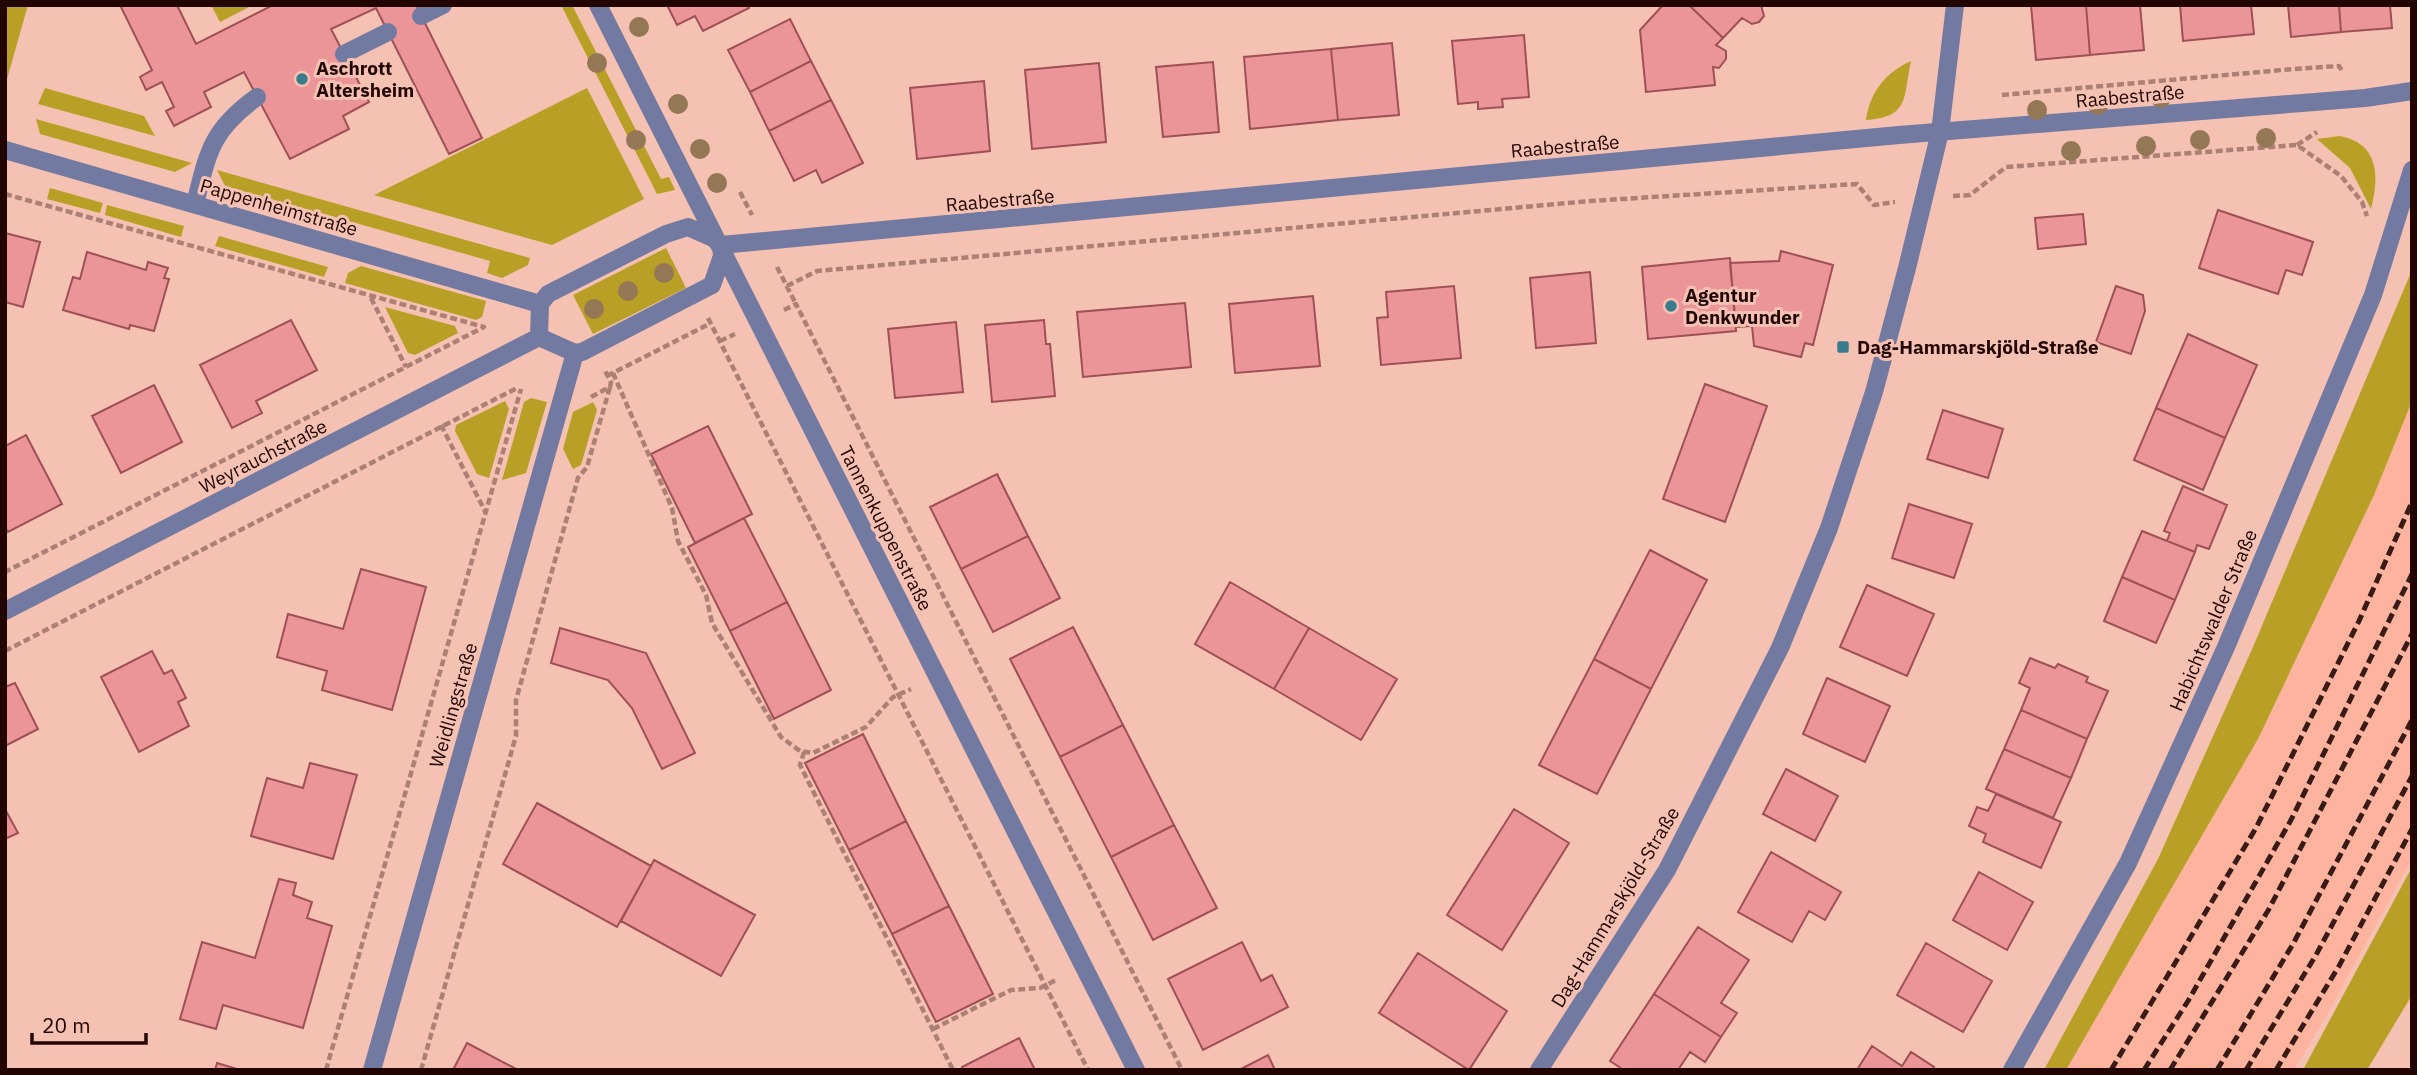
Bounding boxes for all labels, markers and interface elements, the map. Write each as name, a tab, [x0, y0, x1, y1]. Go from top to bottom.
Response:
place label: Aschrott Altersheim	[316, 56, 414, 102]
marker: Aschrott Altersheim	[294, 71, 310, 87]
street label: Raabestraße	[2075, 79, 2185, 113]
street label: Raabestraße	[1510, 129, 1620, 163]
street label: Pappenheimstraße	[197, 173, 361, 241]
street label: Raabestraße	[945, 183, 1055, 217]
place label: Agentur Denkwunder	[1685, 283, 1800, 329]
marker: Agentur Denkwunder	[1663, 298, 1679, 314]
place label: Dag-Hammarskjöld-Straße	[1857, 335, 2099, 359]
marker: Dag-Hammarskjöld-Straße	[1835, 339, 1851, 355]
street label: Weyrauchstraße	[195, 414, 331, 498]
street label: Tannenkuppenstraße	[834, 442, 938, 614]
street label: Habichtswalder Straße	[2164, 525, 2262, 715]
street label: Weidlingstraße	[424, 640, 482, 770]
street label: Dag-Hammarskjöld-Straße	[1546, 802, 1684, 1012]
scale bar	[32, 1002, 145, 1046]
text: 20 m	[42, 1011, 91, 1039]

